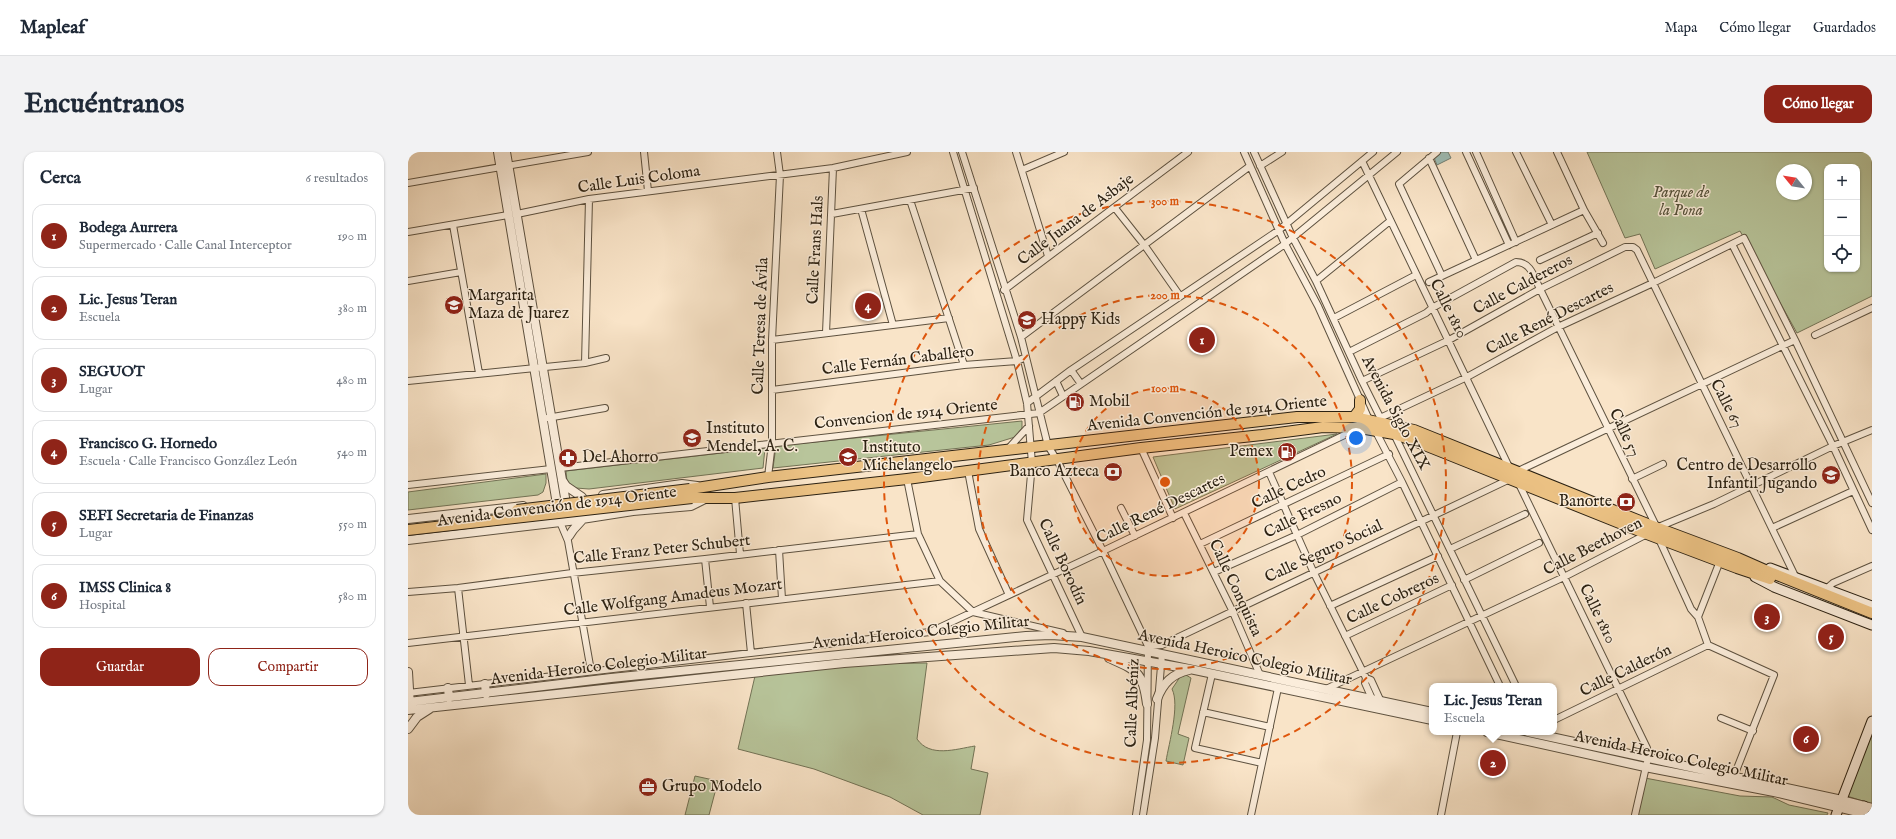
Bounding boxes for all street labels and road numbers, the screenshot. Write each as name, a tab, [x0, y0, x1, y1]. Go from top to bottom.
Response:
street label: Calle Luis Coloma	[577, 162, 701, 198]
street label: Calle Juana de Asbaje	[1014, 170, 1138, 270]
street label: Calle Frans Hals	[803, 195, 829, 305]
street label: Calle Caldereros	[1470, 250, 1576, 320]
street label: Calle Teresa de Ávila	[747, 257, 773, 395]
street label: Calle 1810	[1425, 276, 1471, 342]
street label: Calle René Descartes	[1483, 278, 1618, 360]
street label: Calle Fernán Caballero	[821, 342, 975, 380]
street label: Avenida Siglo XIX	[1356, 351, 1434, 474]
street label: Calle 67	[1705, 376, 1747, 432]
street label: Avenida Convención de 1914 Oriente	[1085, 391, 1328, 437]
street label: Convencion de 1914 Oriente	[813, 395, 999, 435]
street label: Calle 57	[1604, 406, 1644, 460]
street label: Calle Cedro	[1249, 462, 1330, 514]
street label: Calle René Descartes	[1093, 469, 1229, 549]
street label: Avenida Convención de 1914 Oriente	[435, 482, 678, 532]
street label: Calle Fresno	[1261, 488, 1345, 543]
street label: Calle Beethoven	[1540, 513, 1646, 581]
street label: Calle Borodín	[1033, 516, 1091, 609]
street label: Calle Seguro Social	[1262, 516, 1387, 588]
street label: Calle Franz Peter Schubert	[573, 531, 752, 569]
street label: Calle Conquista	[1204, 536, 1266, 640]
street label: Calle Cobreros	[1344, 569, 1443, 629]
street label: Calle Wolfgang Amadeus Mozart	[563, 575, 784, 621]
street label: Calle 1810	[1574, 581, 1620, 647]
street label: Avenida Heroico Colegio Militar	[811, 612, 1031, 654]
street label: Avenida Heroico Colegio Militar	[1135, 625, 1354, 690]
street label: Calle Calderón	[1577, 640, 1675, 702]
street label: Avenida Heroico Colegio Militar	[489, 644, 708, 690]
street label: Calle Albéniz	[1121, 658, 1145, 748]
street label: Avenida Heroico Colegio Militar	[1571, 726, 1790, 791]

